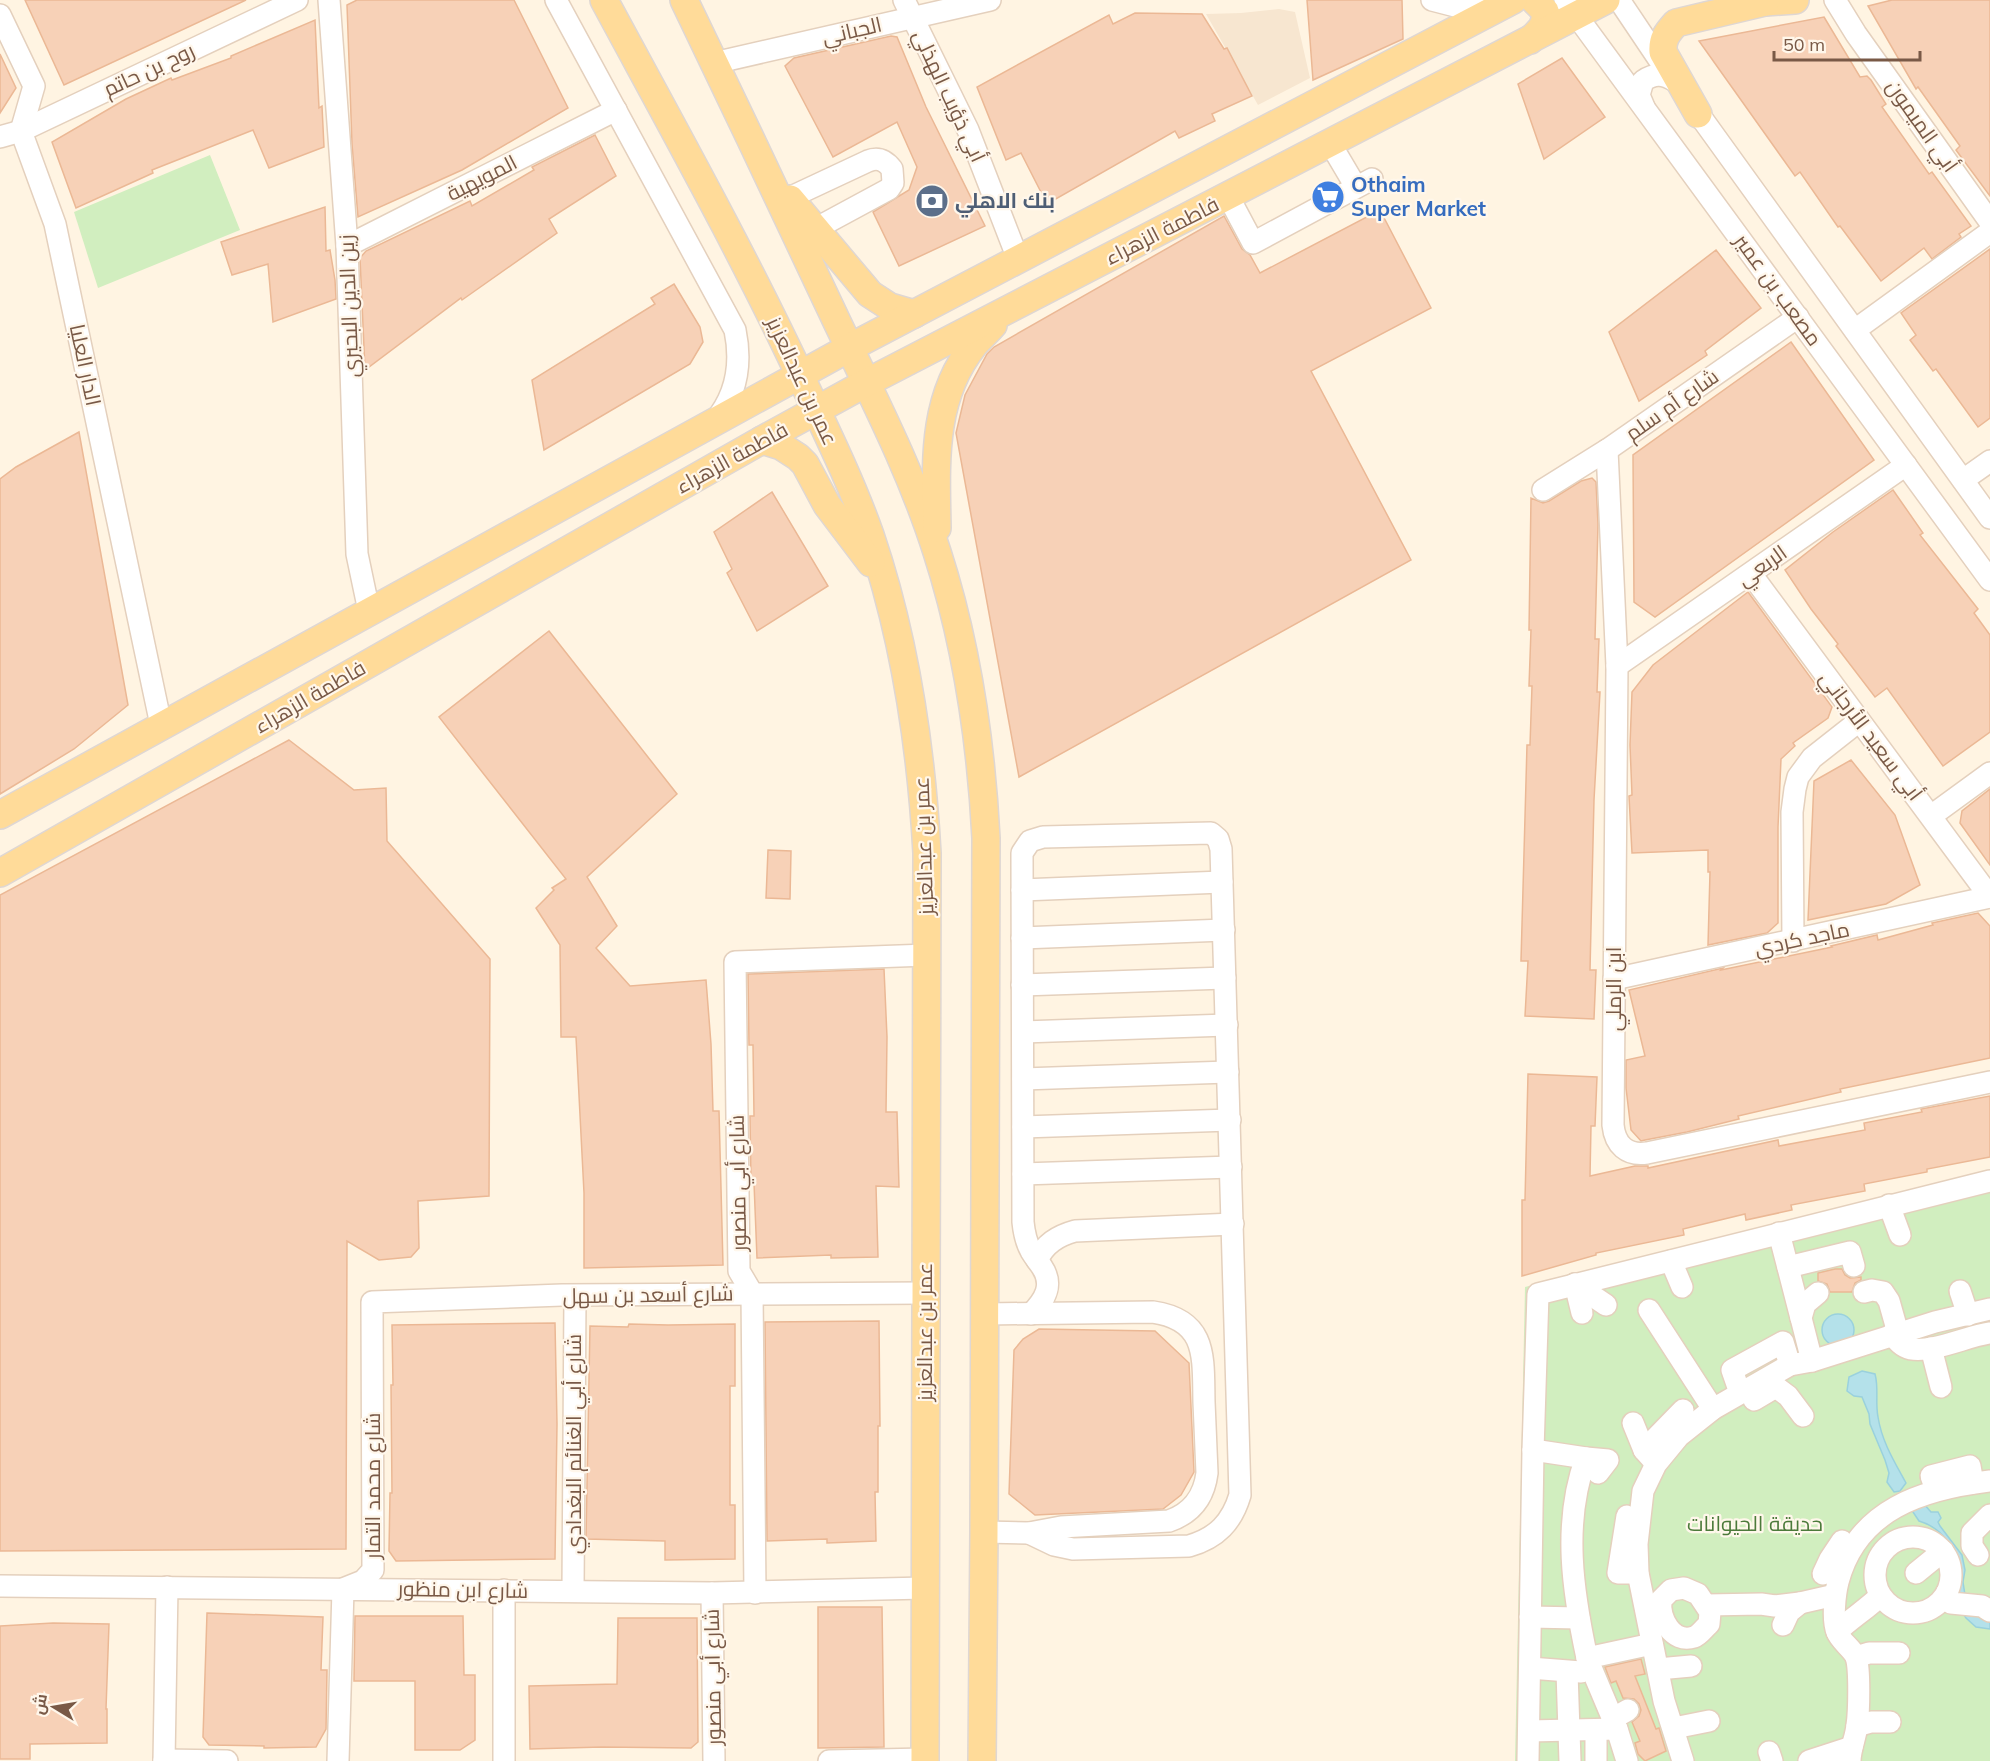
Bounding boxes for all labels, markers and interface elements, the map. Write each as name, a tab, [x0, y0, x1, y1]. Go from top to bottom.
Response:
street label: الجباني	[819, 11, 885, 53]
scale bar	[1774, 24, 1920, 62]
street label: أبي ذؤيب الهذلي	[904, 25, 992, 168]
text: 50 m	[1783, 33, 1825, 56]
street label: روح بن حاتم	[99, 37, 199, 103]
street label: أبي الميمون	[1878, 74, 1964, 179]
street label: المويهية	[442, 148, 522, 207]
place label: Othaim Super Market	[1351, 171, 1486, 221]
supermarket icon: Othaim Super Market	[1310, 179, 1346, 215]
bank icon: بنك الاهلي	[914, 183, 950, 219]
place label: بنك الاهلي	[955, 187, 1055, 218]
street label: فاطمة الزهراء	[1100, 190, 1223, 270]
street label: مصعب بن عمير	[1728, 227, 1828, 351]
street label: زين الدين البحيري	[333, 234, 367, 378]
street label: عمر بن عبدالعزيز	[760, 311, 844, 449]
street label: الدار العليا	[65, 322, 107, 408]
street label: شارع أم سلم	[1620, 363, 1724, 447]
street label: فاطمة الزهراء	[671, 416, 792, 499]
street label: الربعي	[1731, 539, 1794, 595]
street label: فاطمة الزهراء	[249, 654, 370, 738]
street label: أبي سعيد الأرجاني	[1811, 665, 1929, 808]
street label: عمر بن عبدالعزيز	[908, 776, 939, 917]
street label: ماجد كردي	[1752, 915, 1852, 965]
street label: ابن الرملي	[1600, 947, 1630, 1031]
street label: شارع أبي منصور	[723, 1114, 755, 1253]
street label: عمر بن عبدالعزيز	[911, 1263, 938, 1402]
street label: شارع أسعد بن سهل	[562, 1280, 734, 1310]
street label: شارع أبي الغنائم البغدادي	[560, 1334, 590, 1554]
street label: شارع محمد التمار	[359, 1413, 387, 1560]
park label: حديقة الحيوانات	[1687, 1510, 1823, 1536]
street label: شارع ابن منظور	[396, 1575, 529, 1605]
street label: شارع أبي منصور	[698, 1608, 730, 1747]
north arrow	[24, 1677, 84, 1737]
text: ش	[28, 1692, 51, 1716]

